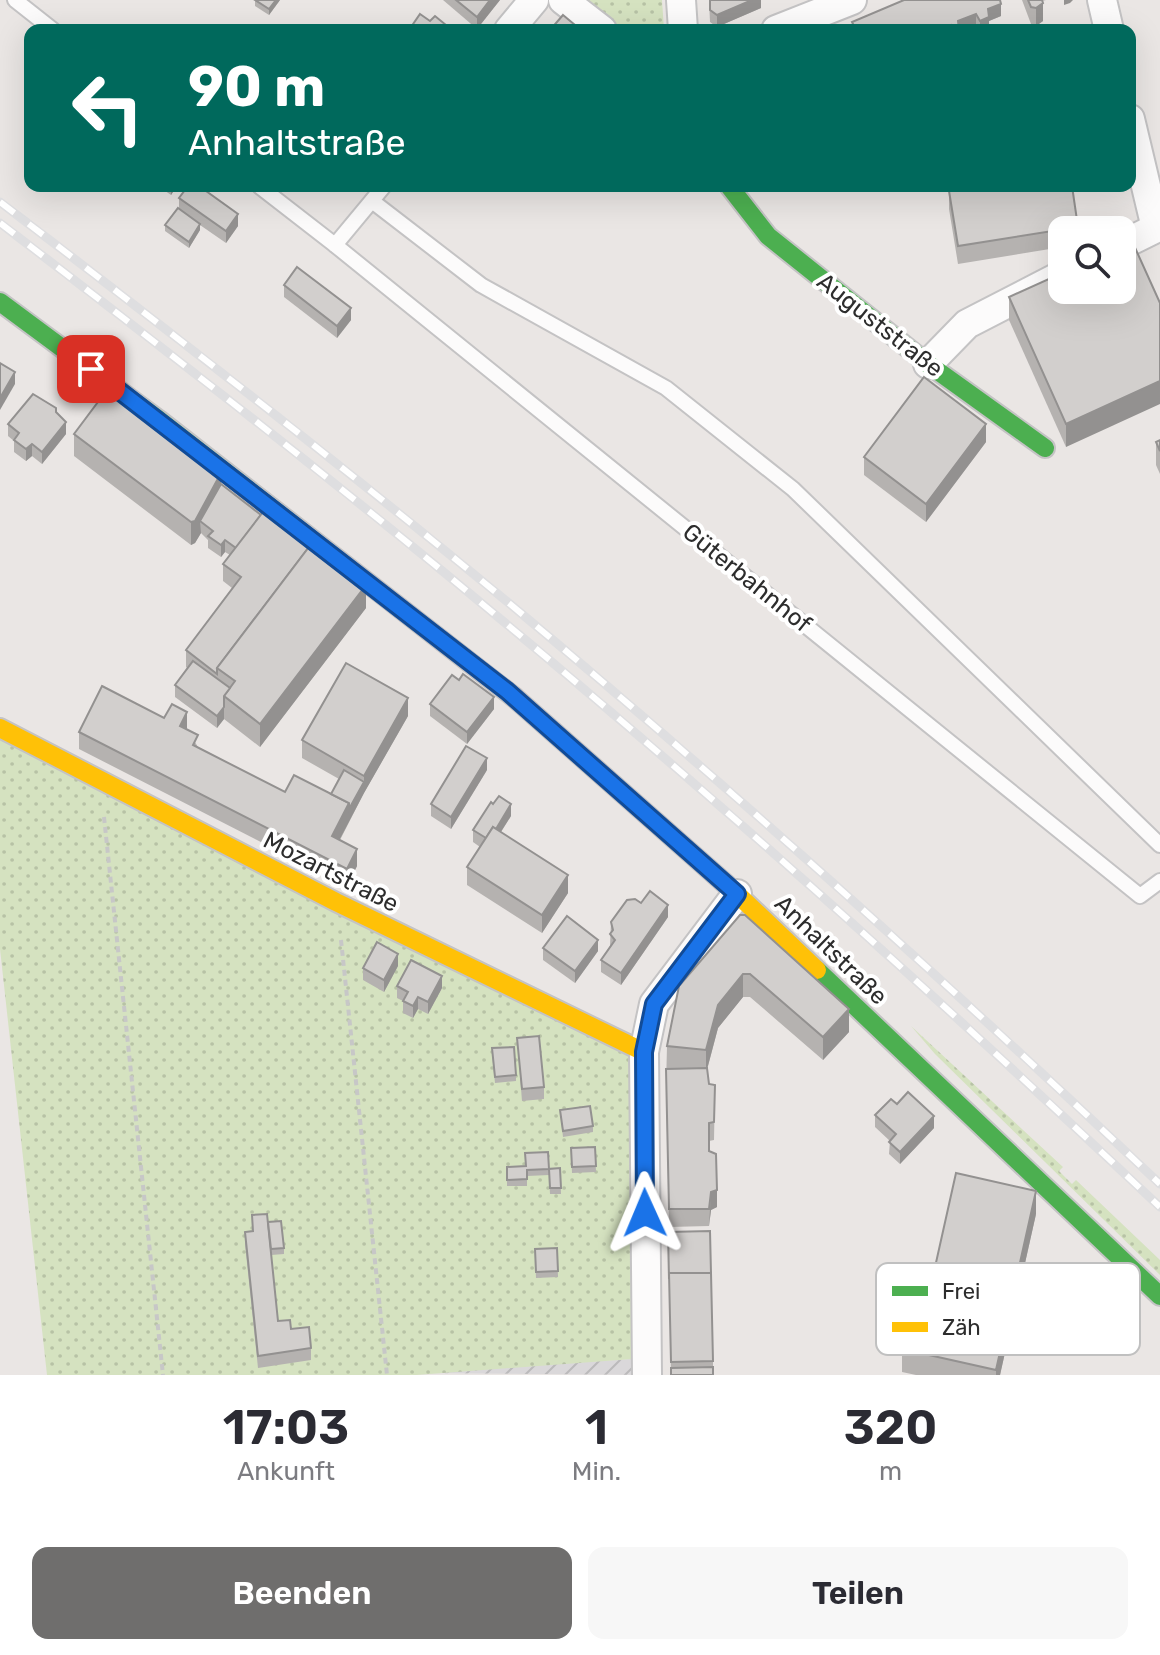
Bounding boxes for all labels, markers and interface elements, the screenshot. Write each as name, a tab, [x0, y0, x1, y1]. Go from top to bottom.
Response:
text: 90 m	[188, 54, 325, 120]
icon: left	[56, 56, 160, 160]
text: Anhaltstraße	[188, 121, 406, 164]
map controls	[1048, 216, 1136, 304]
button: search	[1048, 216, 1136, 304]
street label: Auguststraße	[811, 267, 949, 383]
pin	[57, 335, 125, 403]
icon: arrive	[69, 347, 113, 391]
street label: Güterbahnhof	[677, 518, 817, 639]
street label: Mozartstraße	[259, 826, 403, 918]
street label: Anhaltstraße	[769, 890, 893, 1010]
position arrow	[603, 1171, 687, 1255]
legend	[876, 1263, 1140, 1355]
text: Frei	[942, 1278, 980, 1305]
text: Zäh	[942, 1314, 981, 1341]
text: 17:03	[223, 1399, 349, 1456]
text: 1	[585, 1399, 608, 1456]
text: 320	[844, 1399, 937, 1456]
text: Ankunft	[237, 1456, 335, 1487]
text: Min.	[572, 1456, 621, 1487]
text: m	[879, 1456, 902, 1487]
button: Beenden	[32, 1547, 572, 1639]
button: Teilen	[588, 1547, 1128, 1639]

